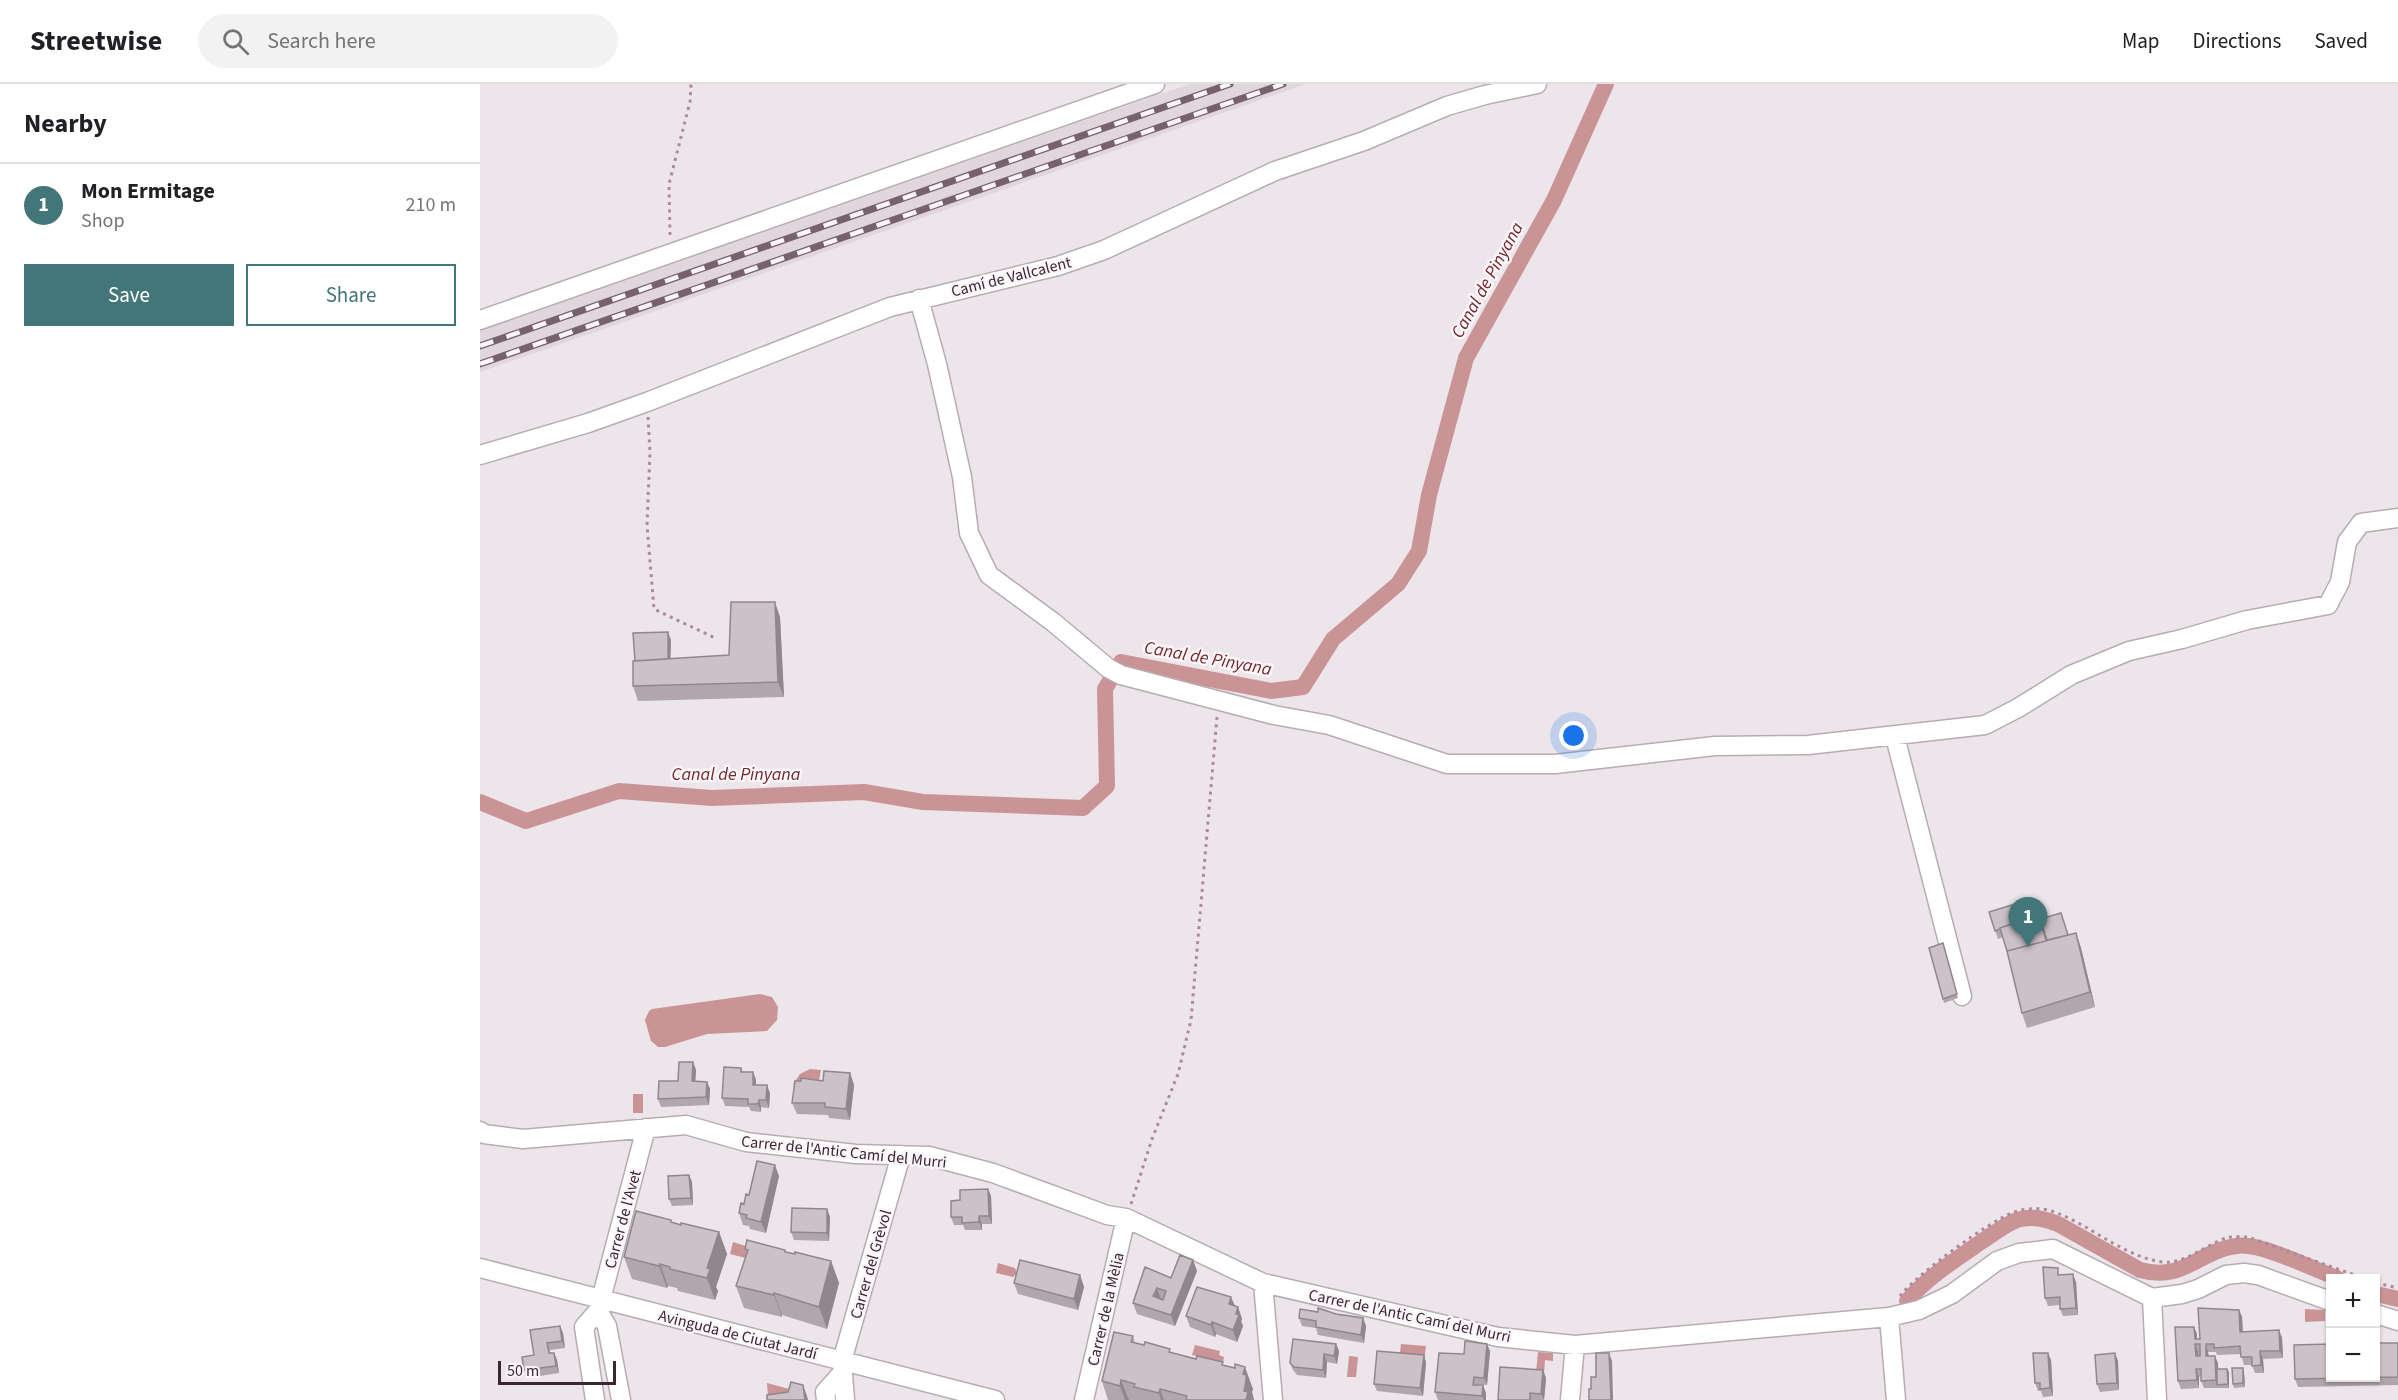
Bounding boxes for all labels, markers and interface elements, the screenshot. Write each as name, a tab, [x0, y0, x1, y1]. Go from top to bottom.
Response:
search box	[198, 14, 618, 68]
text: Streetwise	[30, 21, 162, 61]
icon: search	[219, 25, 252, 58]
text: Search here	[267, 25, 376, 57]
text: Map	[2122, 26, 2160, 56]
text: Directions	[2193, 26, 2281, 56]
text: Saved	[2314, 26, 2368, 56]
text: Nearby	[24, 105, 107, 142]
text: Mon Ermitage	[81, 175, 215, 207]
text: 1	[38, 191, 49, 219]
text: 210 m	[406, 191, 456, 219]
text: Shop	[81, 207, 125, 235]
water label: Canal de Pinyana	[1445, 218, 1530, 343]
street label: Camí de Vallcalent	[949, 251, 1074, 303]
button: Save	[24, 264, 234, 326]
button: Share	[246, 264, 456, 326]
water label: Canal de Pinyana	[1142, 635, 1274, 682]
your location	[1559, 721, 1588, 750]
water label: Canal de Pinyana	[672, 762, 801, 787]
pin: 1	[2008, 898, 2048, 947]
street label: Carrer de l'Antic Camí del Murri	[740, 1130, 948, 1174]
street label: Carrer de l'Avet	[599, 1167, 647, 1271]
street label: Carrer del Grèvol	[845, 1207, 897, 1321]
street label: Carrer de la Mèlia	[1082, 1250, 1130, 1368]
map controls	[2326, 1274, 2380, 1382]
button: +	[2326, 1274, 2380, 1328]
street label: Carrer de l'Antic Camí del Murri	[1307, 1284, 1513, 1348]
street label: Avinguda de Ciutat Jardí	[656, 1305, 820, 1366]
button: −	[2326, 1328, 2380, 1382]
scale bar	[498, 1358, 616, 1386]
text: 50 m	[507, 1360, 539, 1382]

